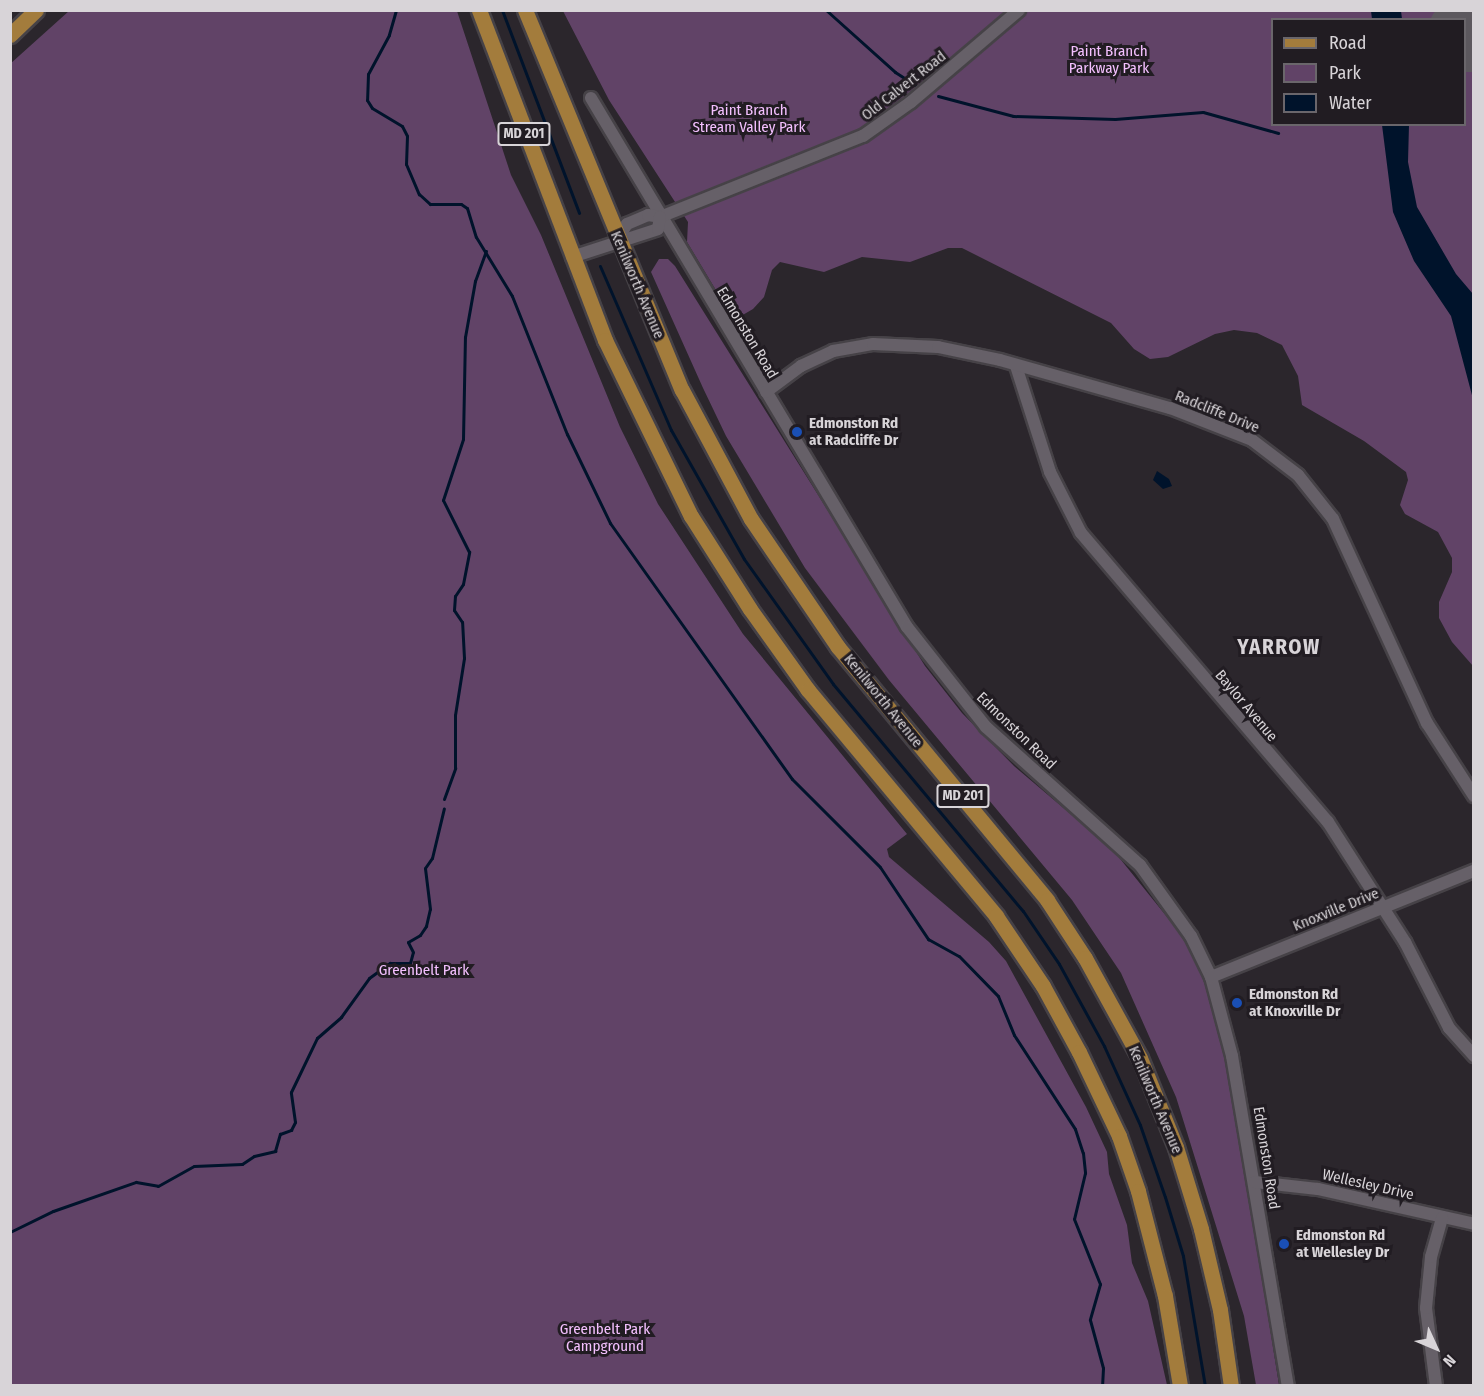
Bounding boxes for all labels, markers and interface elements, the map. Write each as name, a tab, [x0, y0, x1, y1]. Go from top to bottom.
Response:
legend	[1271, 18, 1466, 126]
text: Road	[1329, 32, 1366, 54]
park label: Paint Branch Parkway Park	[1069, 42, 1149, 77]
street label: Old Calvert Road	[858, 47, 950, 125]
text: Park	[1329, 62, 1361, 84]
text: Water	[1329, 92, 1372, 114]
park label: Paint Branch Stream Valley Park	[692, 101, 806, 136]
road number: MD 201	[497, 123, 551, 145]
street label: Kenilworth Avenue	[606, 228, 668, 342]
street label: Edmonston Road	[713, 284, 781, 382]
street label: Radcliffe Drive	[1172, 387, 1262, 437]
place label: Edmonston Rd at Radcliffe Dr	[809, 414, 898, 449]
marker: Edmonston Rd at Radcliffe Dr	[790, 425, 804, 439]
district label: YARROW	[1237, 634, 1321, 660]
street label: Kenilworth Avenue	[840, 651, 926, 751]
street label: Baylor Avenue	[1211, 667, 1281, 745]
street label: Edmonston Road	[972, 689, 1060, 773]
road number: MD 201	[936, 785, 990, 807]
street label: Knoxville Drive	[1290, 885, 1382, 935]
park label: Greenbelt Park	[379, 962, 469, 980]
place label: Edmonston Rd at Knoxville Dr	[1249, 985, 1340, 1020]
marker: Edmonston Rd at Knoxville Dr	[1230, 996, 1244, 1010]
street label: Kenilworth Avenue	[1124, 1043, 1186, 1157]
street label: Edmonston Road	[1249, 1105, 1283, 1211]
street label: Wellesley Drive	[1320, 1166, 1416, 1204]
place label: Edmonston Rd at Wellesley Dr	[1296, 1226, 1389, 1261]
marker: Edmonston Rd at Wellesley Dr	[1277, 1237, 1291, 1251]
north arrow	[1406, 1318, 1466, 1378]
park label: Greenbelt Park Campground	[560, 1320, 650, 1355]
text: N	[1439, 1351, 1459, 1371]

